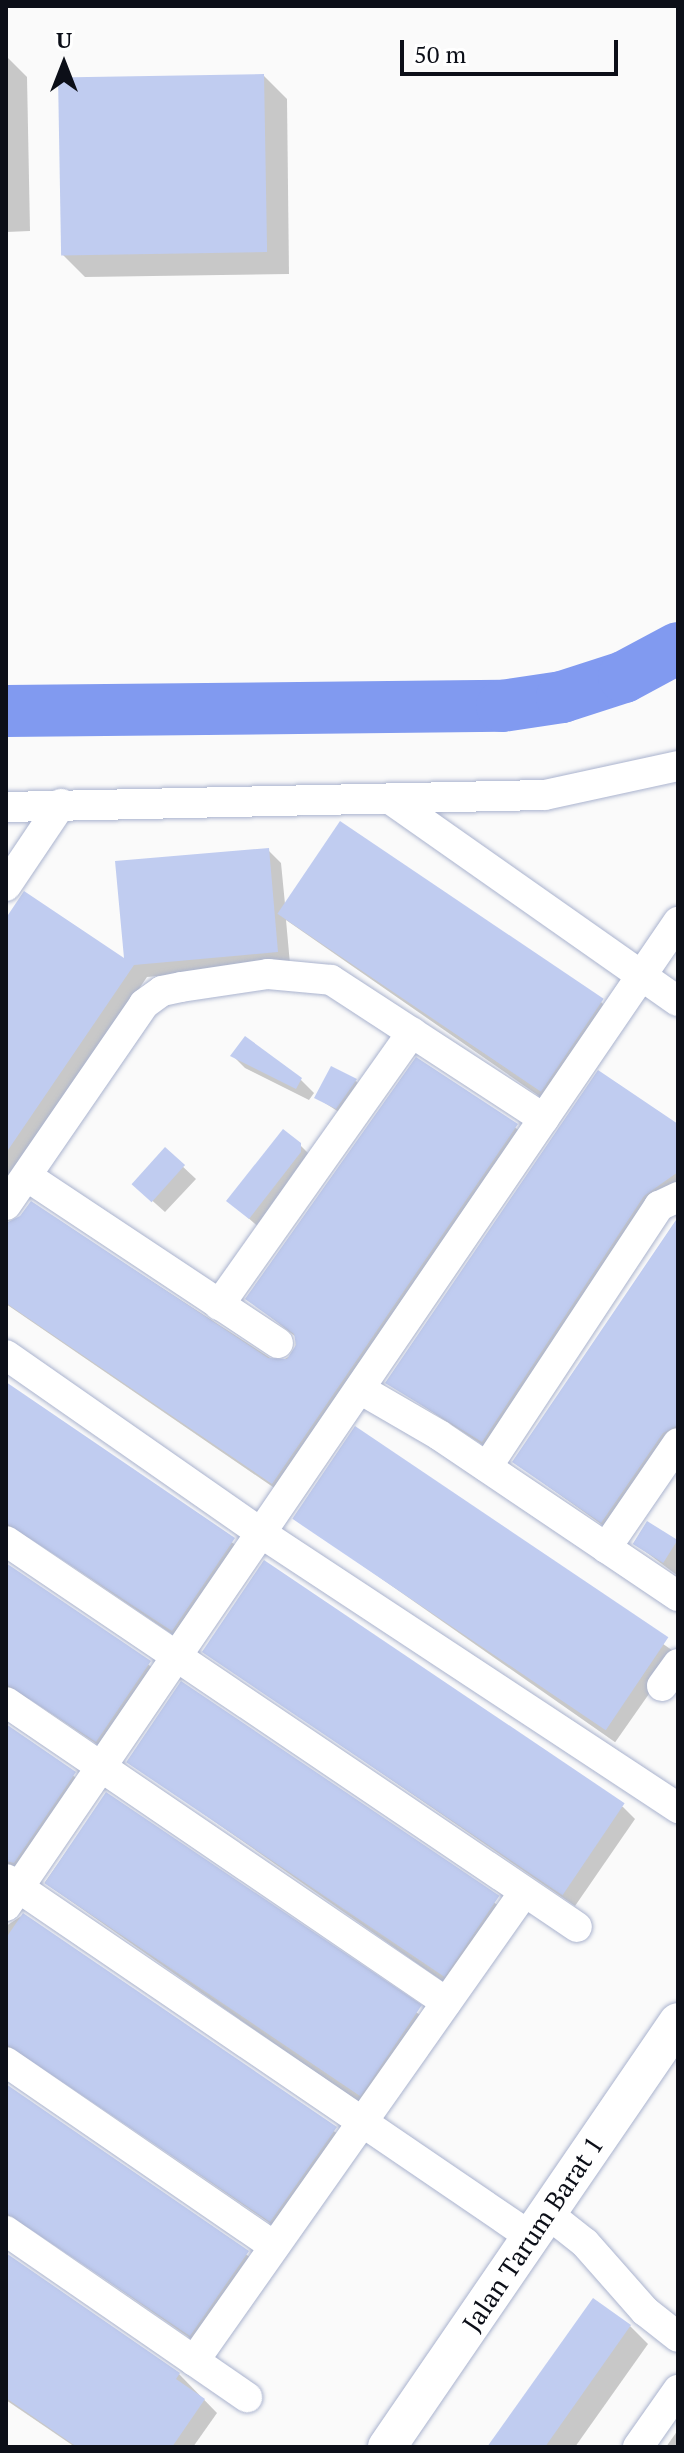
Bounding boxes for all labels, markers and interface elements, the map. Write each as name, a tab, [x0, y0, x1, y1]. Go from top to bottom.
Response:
north arrow	[24, 24, 104, 104]
scale bar	[404, 24, 622, 74]
text: U	[56, 25, 72, 54]
text: 50 m	[414, 38, 466, 70]
street label: Jalan Tarum Barat 1	[456, 2130, 610, 2338]

